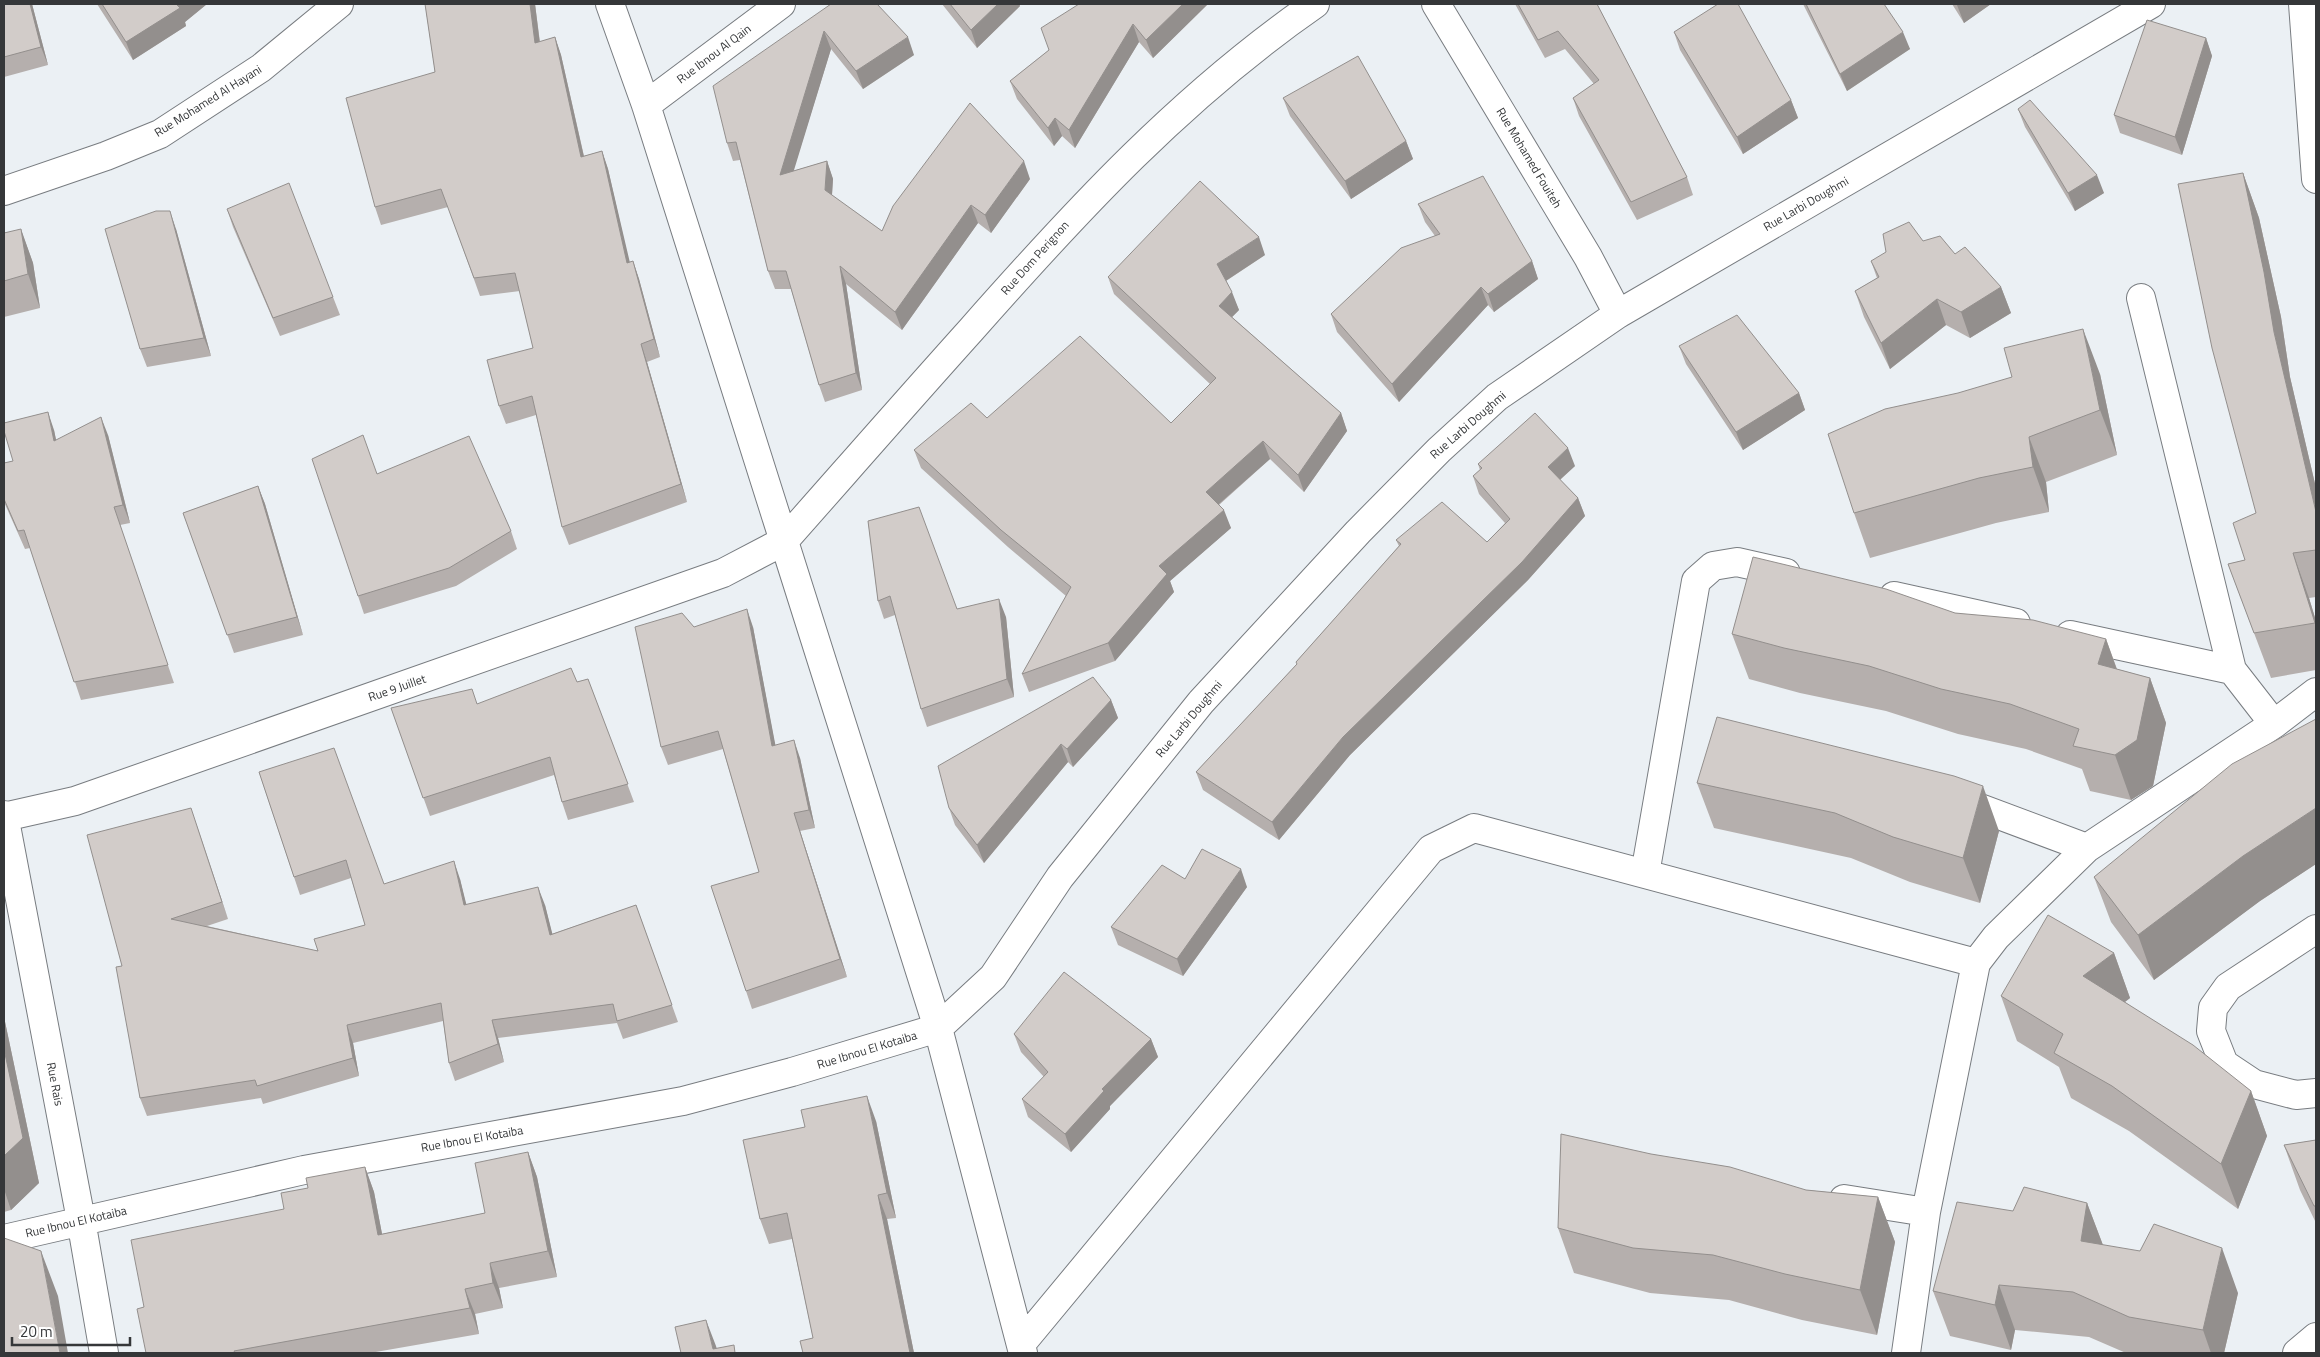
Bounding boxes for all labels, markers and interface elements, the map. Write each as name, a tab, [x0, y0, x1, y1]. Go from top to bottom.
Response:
street label: Rue Ibnou Al Qain	[672, 19, 755, 88]
street label: Rue Mohamed Al Hayani	[150, 60, 265, 141]
street label: Rue Mohamed Fouiteh	[1492, 104, 1567, 212]
street label: Rue Larbi Doughmi	[1760, 171, 1852, 236]
street label: Rue Dom Perignon	[996, 216, 1073, 299]
street label: Rue Larbi Doughmi	[1425, 386, 1510, 463]
street label: Rue 9 Juillet	[365, 669, 429, 706]
street label: Rue Larbi Doughmi	[1151, 676, 1227, 761]
street label: Rue Ibnou El Kotaiba	[815, 1025, 919, 1074]
street label: Rue Rais	[42, 1060, 69, 1108]
street label: Rue Ibnou El Kotaiba	[419, 1120, 525, 1157]
street label: Rue Ibnou El Kotaiba	[23, 1201, 129, 1242]
scale bar	[12, 1314, 130, 1346]
text: 20 m	[20, 1320, 53, 1343]

